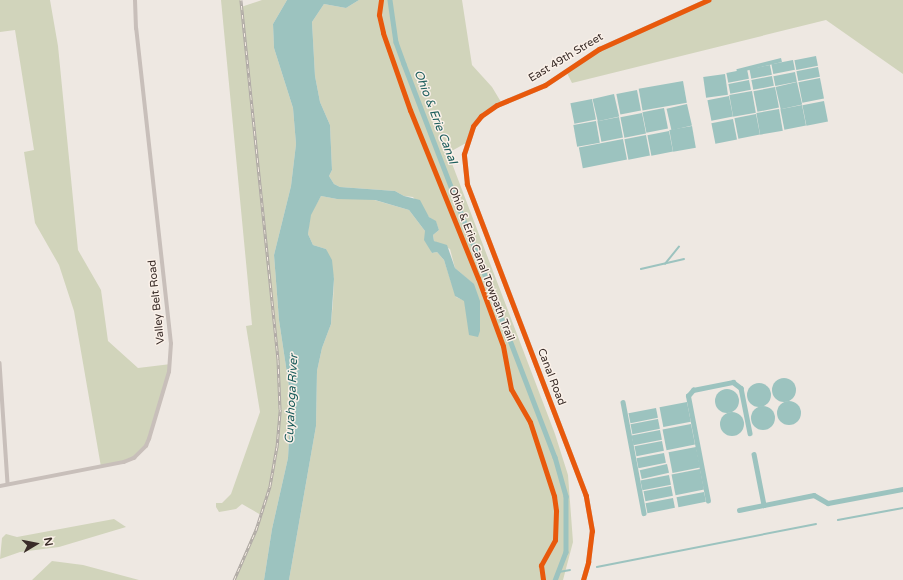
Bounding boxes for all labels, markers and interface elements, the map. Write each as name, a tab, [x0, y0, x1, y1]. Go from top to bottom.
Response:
street label: East 49th Street	[526, 31, 606, 85]
water label: Ohio & Erie Canal	[410, 68, 460, 166]
street label: Ohio & Erie Canal Towpath Trail	[445, 185, 517, 343]
street label: Valley Belt Road	[146, 259, 168, 345]
street label: Canal Road	[534, 347, 568, 407]
water label: Cuyahoga River	[282, 354, 302, 444]
north arrow	[16, 524, 56, 564]
text: N	[41, 536, 55, 547]

